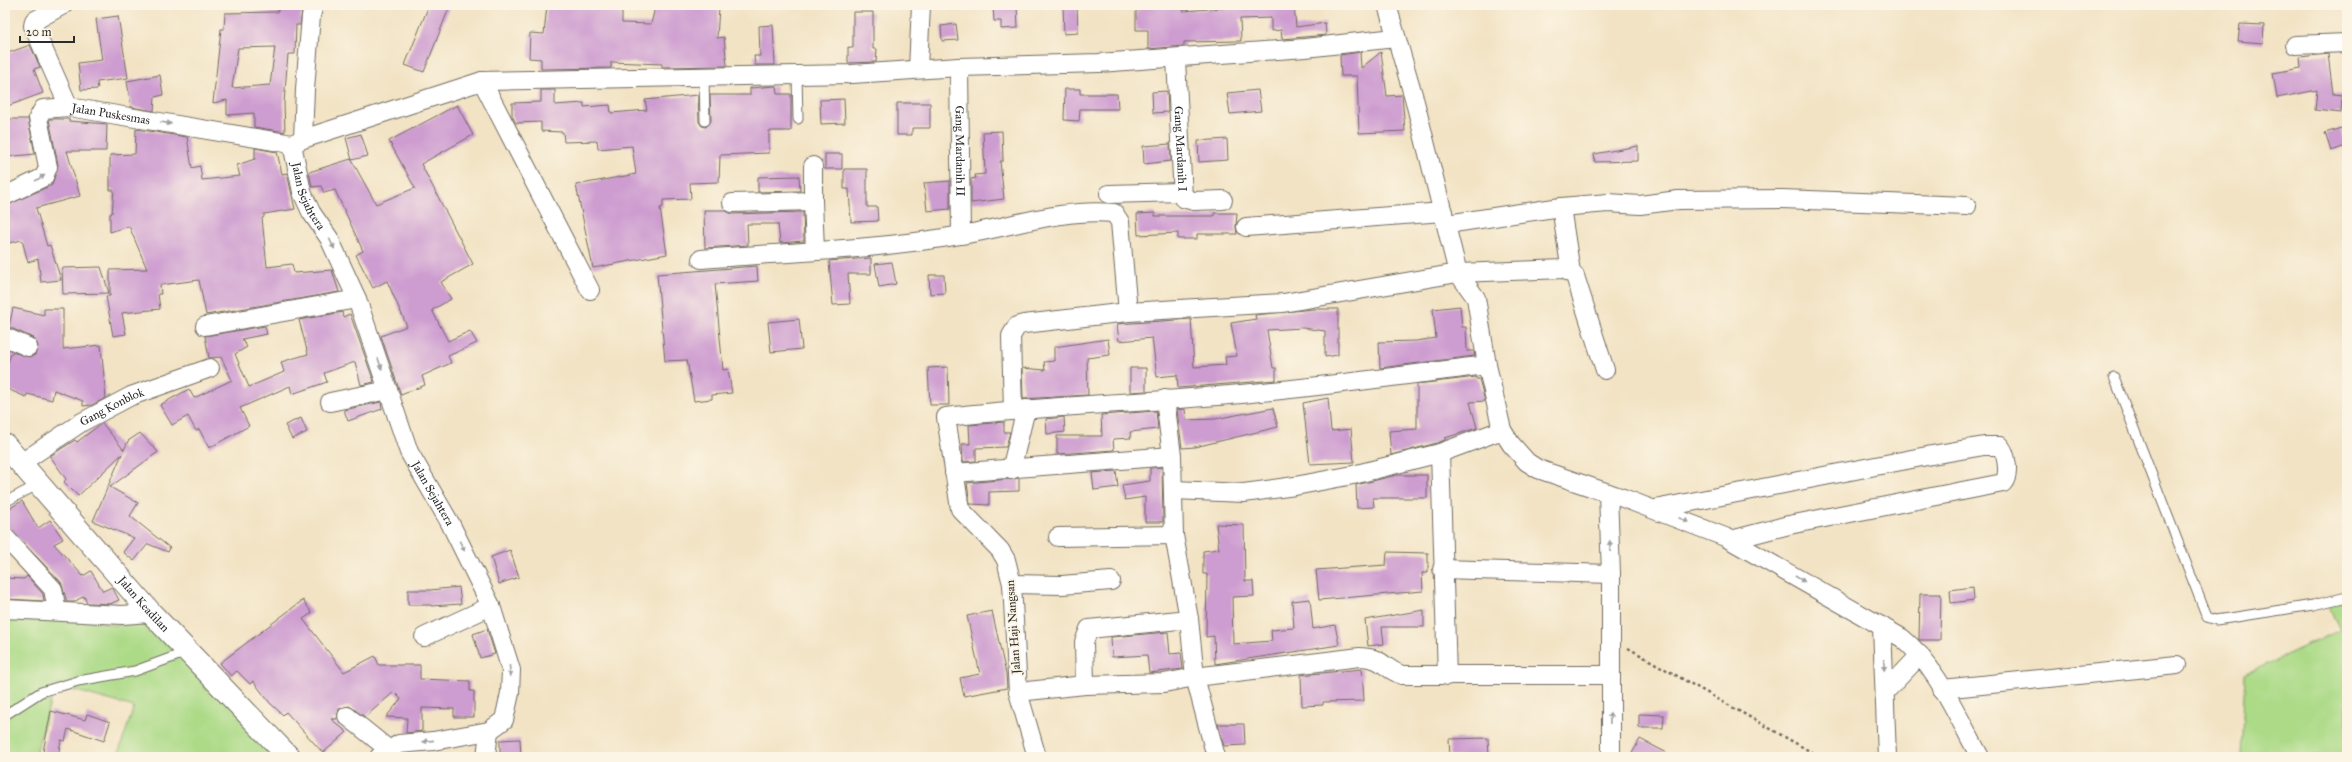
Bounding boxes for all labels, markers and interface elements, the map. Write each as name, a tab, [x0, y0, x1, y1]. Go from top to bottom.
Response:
scale bar	[20, 18, 74, 44]
text: 20 m	[26, 25, 52, 39]
street label: Jalan Puskesmas	[69, 100, 151, 127]
street label: Gang Mardanih II	[952, 105, 968, 197]
street label: Gang Mardanih I	[1171, 106, 1190, 192]
one-way arrow	[160, 120, 172, 126]
street label: Jalan Sejahtera	[288, 159, 329, 233]
one-way arrow	[34, 175, 46, 182]
one-way arrow	[329, 238, 335, 249]
one-way arrow	[377, 359, 383, 371]
street label: Gang Konblok	[77, 385, 146, 429]
street label: Jalan Sejahtera	[407, 457, 457, 529]
one-way arrow	[1679, 518, 1691, 524]
one-way arrow	[1607, 539, 1613, 552]
one-way arrow	[459, 540, 465, 552]
street label: Jalan Keadilan	[113, 572, 173, 635]
one-way arrow	[1794, 576, 1806, 583]
street label: Jalan Haji Nangsan	[1003, 579, 1024, 677]
one-way arrow	[1881, 659, 1888, 671]
one-way arrow	[507, 665, 513, 677]
one-way arrow	[1607, 711, 1613, 724]
one-way arrow	[422, 738, 434, 745]

